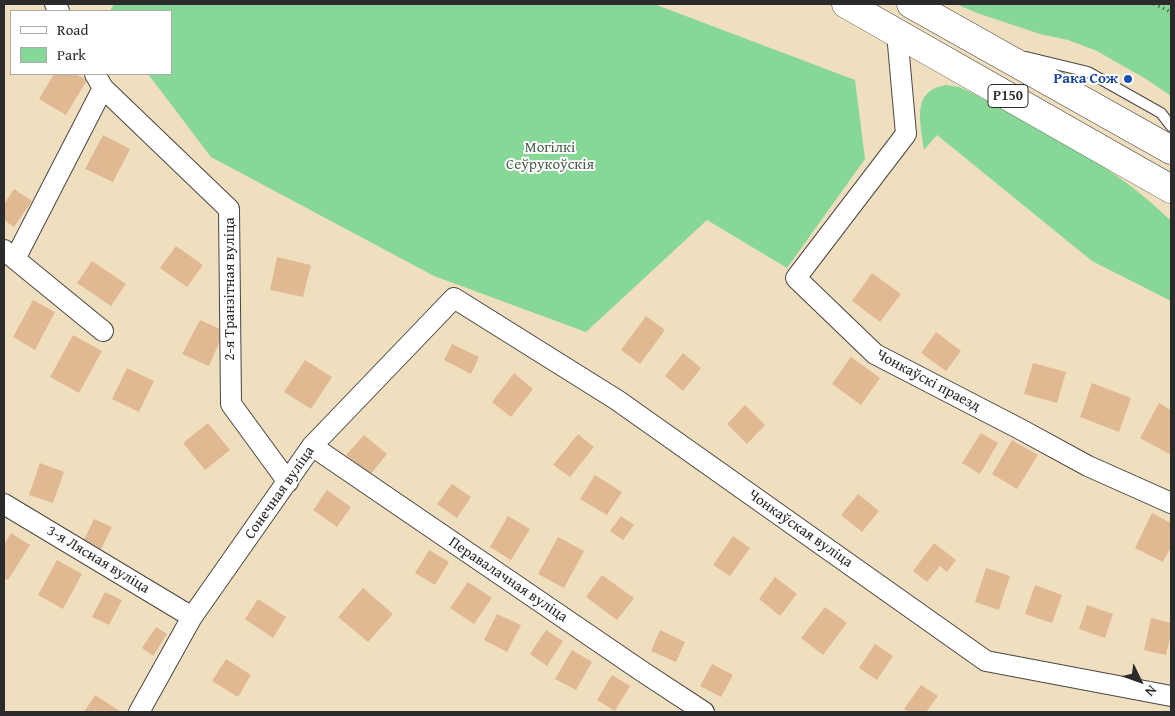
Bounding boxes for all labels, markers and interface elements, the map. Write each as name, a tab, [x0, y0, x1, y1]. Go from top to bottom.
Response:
legend	[10, 10, 172, 75]
text: Road	[57, 19, 88, 40]
text: Park	[57, 44, 86, 65]
place label: Рака Сож	[1054, 70, 1118, 88]
marker: Рака Сож	[1122, 73, 1134, 85]
road number: Р150	[988, 84, 1028, 108]
park label: Могілкі Сеўрукоўскія	[506, 139, 594, 174]
street label: 2-я Транзітная вуліца	[221, 217, 239, 361]
street label: Чонкаўскі праезд	[873, 346, 983, 416]
street label: Сонечная вуліца	[241, 443, 319, 543]
street label: Чонкаўская вуліца	[744, 486, 856, 572]
street label: 3-я Лясная вуліца	[43, 522, 153, 598]
street label: Перавалачная вуліца	[445, 533, 571, 627]
north arrow	[1115, 656, 1165, 706]
text: N	[1141, 681, 1162, 701]

